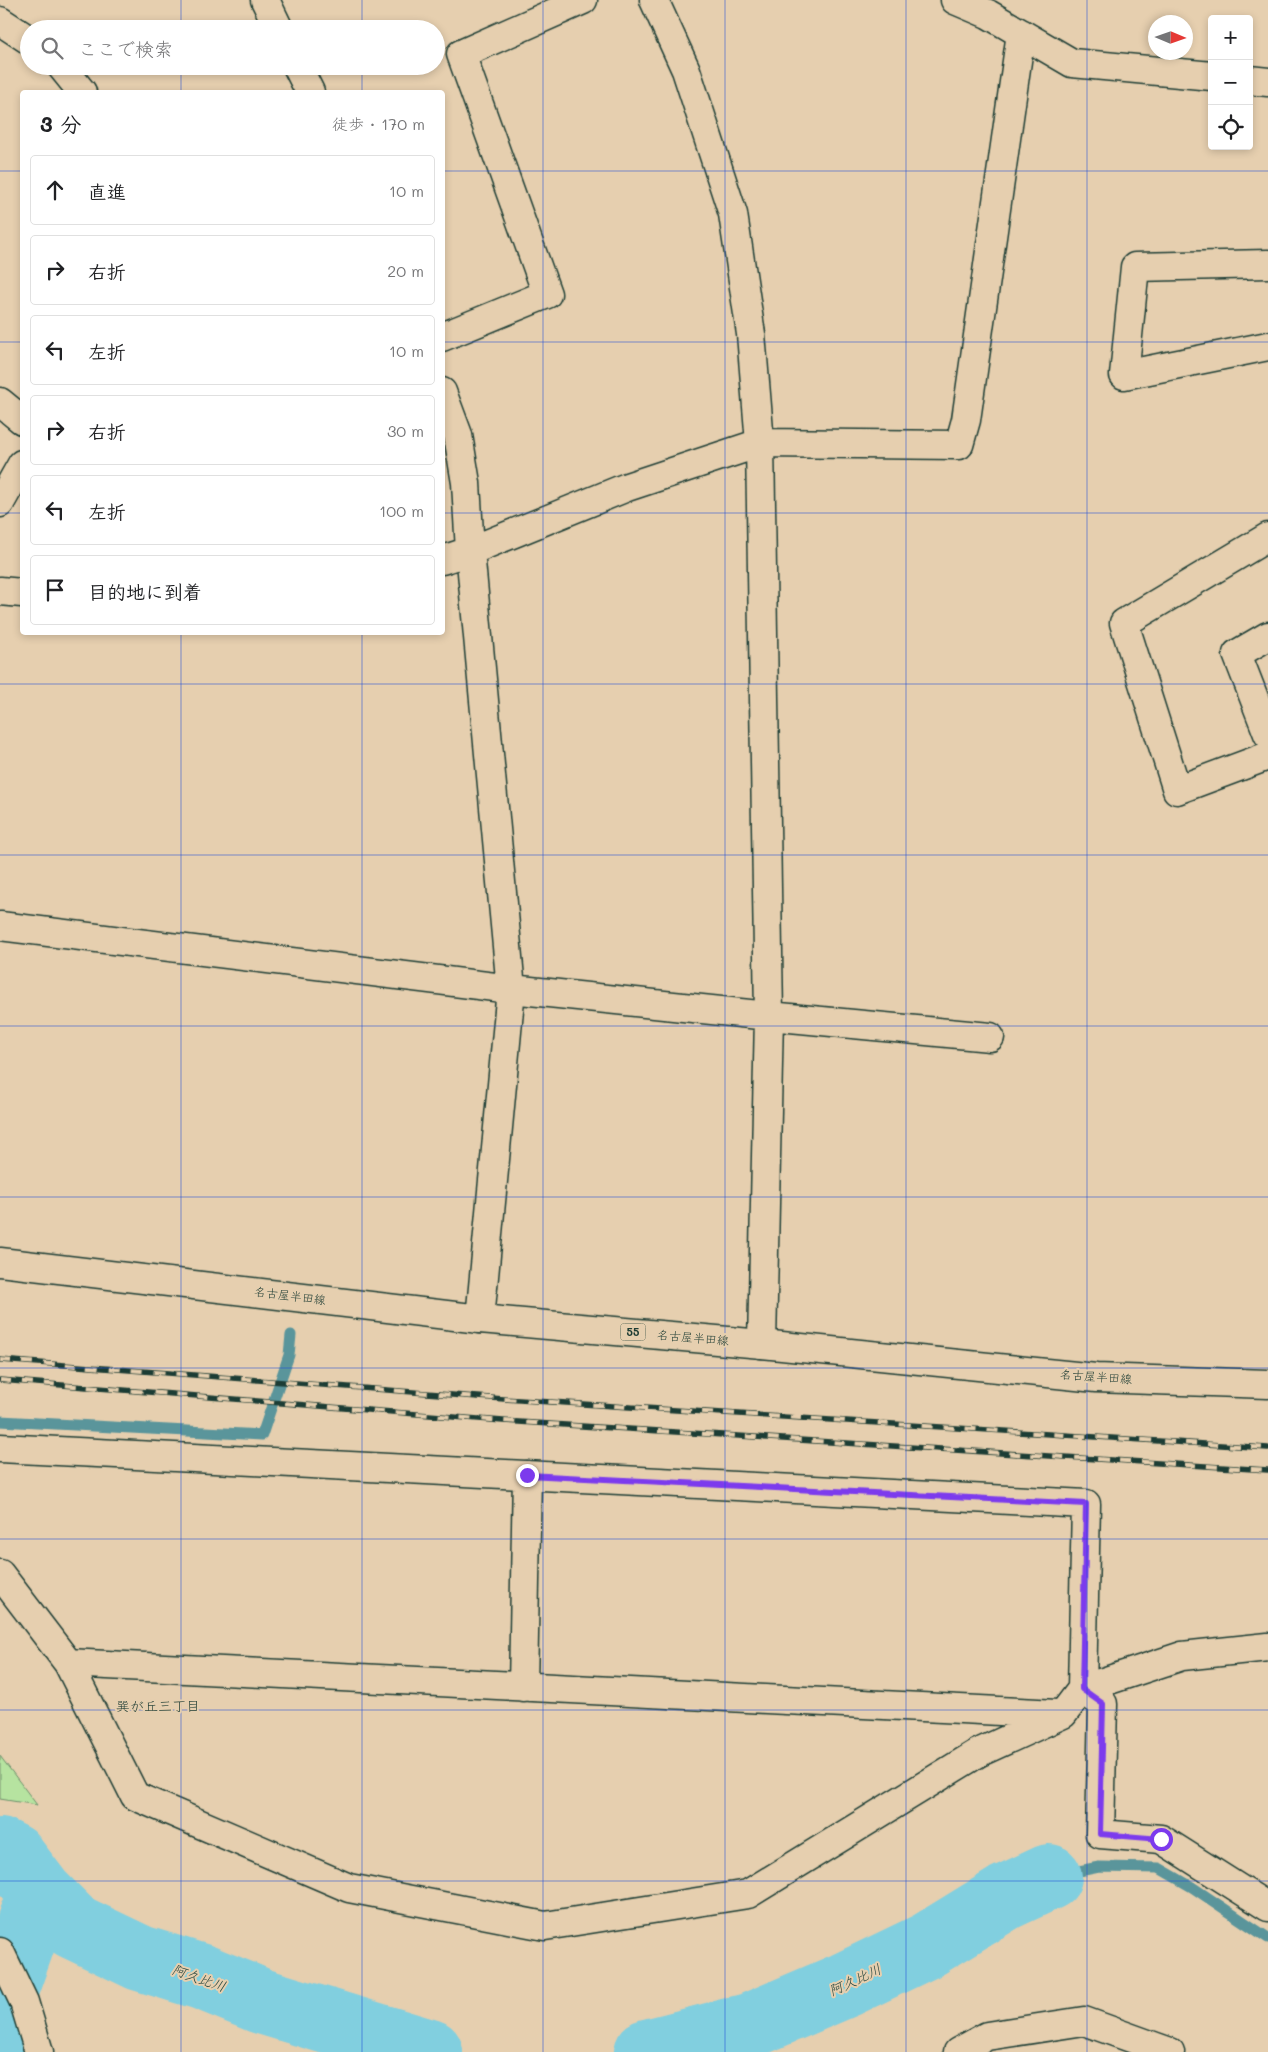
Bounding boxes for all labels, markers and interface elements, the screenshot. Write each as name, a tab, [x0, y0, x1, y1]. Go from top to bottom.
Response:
north arrow	[1148, 15, 1193, 60]
map controls	[1208, 15, 1253, 150]
button: +	[1208, 15, 1253, 60]
search box	[20, 20, 445, 75]
icon: search	[38, 34, 66, 62]
text: ここで検索	[78, 36, 173, 61]
button: −	[1208, 60, 1253, 105]
button: locate	[1208, 105, 1253, 150]
text: 3 分	[40, 110, 81, 137]
text: 徒歩 · 170 m	[332, 113, 425, 134]
icon: ahead	[41, 176, 69, 204]
text: 直進	[88, 179, 126, 204]
text: 10 m	[389, 180, 424, 201]
icon: right	[41, 256, 69, 284]
text: 右折	[88, 259, 126, 284]
text: 20 m	[387, 260, 424, 281]
icon: left	[41, 336, 69, 364]
text: 左折	[88, 339, 126, 364]
text: 10 m	[389, 340, 424, 361]
icon: right	[41, 416, 69, 444]
text: 右折	[88, 419, 126, 444]
text: 30 m	[387, 420, 424, 441]
icon: left	[41, 496, 69, 524]
text: 左折	[88, 499, 126, 524]
text: 100 m	[379, 500, 424, 521]
icon: arrive	[41, 576, 69, 604]
text: 目的地に到着	[88, 579, 202, 604]
street label: 名古屋半田線	[253, 1283, 327, 1307]
road number: 55	[620, 1324, 646, 1340]
street label: 名古屋半田線	[657, 1326, 730, 1348]
street label: 名古屋半田線	[1060, 1366, 1133, 1386]
route end	[516, 1464, 539, 1487]
district label: 巽が丘三丁目	[116, 1696, 200, 1715]
route start	[1150, 1828, 1173, 1851]
water label: 阿久比川	[170, 1959, 229, 1996]
water label: 阿久比川	[825, 1959, 884, 2000]

